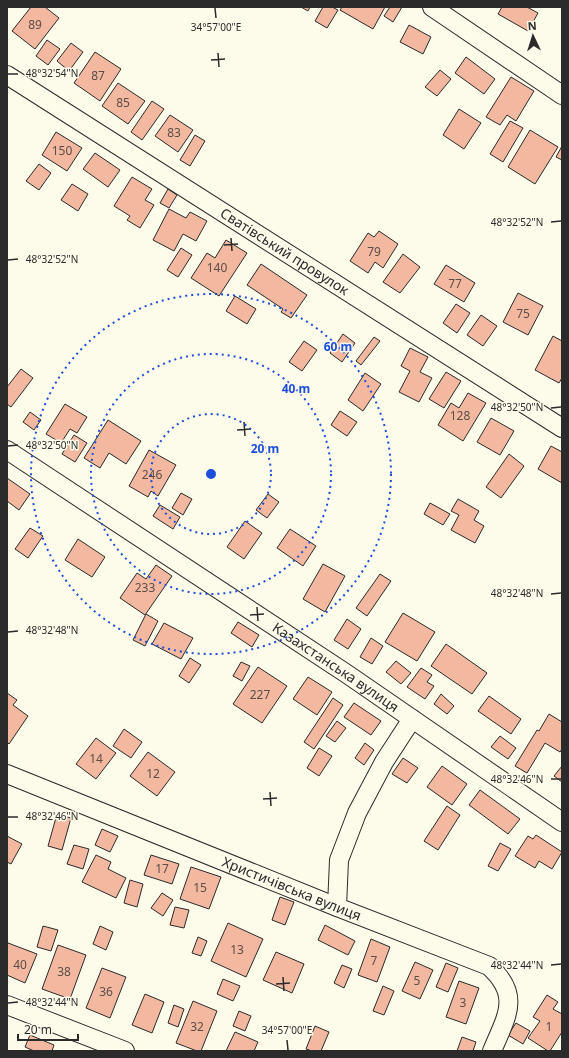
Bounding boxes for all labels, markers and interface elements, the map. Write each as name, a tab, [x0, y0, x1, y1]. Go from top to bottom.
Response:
house number: 89	[28, 16, 42, 33]
north arrow	[513, 16, 553, 56]
text: N	[527, 18, 537, 33]
text: 34°57'00"E	[191, 20, 241, 34]
text: 48°32'54"N	[26, 66, 78, 80]
house number: 87	[91, 67, 105, 84]
house number: 85	[116, 94, 130, 111]
house number: 83	[167, 124, 181, 141]
house number: 150	[52, 142, 72, 159]
street label: Сватівський провулок	[217, 203, 353, 299]
text: 48°32'52"N	[491, 215, 543, 229]
house number: 79	[367, 243, 381, 260]
text: 48°32'52"N	[26, 252, 78, 266]
house number: 140	[207, 259, 227, 276]
house number: 77	[448, 275, 462, 292]
house number: 75	[516, 305, 530, 322]
text: 60 m	[324, 338, 352, 355]
text: 40 m	[282, 380, 310, 397]
text: 48°32'50"N	[491, 400, 543, 414]
house number: 128	[450, 407, 470, 424]
text: 48°32'50"N	[26, 438, 78, 452]
text: 20 m	[251, 440, 279, 457]
house number: 246	[142, 466, 162, 483]
centre of rings	[204, 467, 218, 481]
house number: 233	[135, 579, 155, 596]
text: 48°32'48"N	[491, 586, 543, 600]
street label: Казахстанська вулиця	[269, 618, 403, 716]
text: 48°32'48"N	[26, 623, 78, 637]
house number: 227	[250, 686, 270, 703]
house number: 14	[89, 750, 103, 767]
house number: 12	[146, 765, 160, 782]
text: 48°32'46"N	[491, 772, 543, 786]
text: 48°32'46"N	[26, 809, 78, 823]
street label: Христичівська вулиця	[220, 852, 364, 925]
house number: 17	[155, 860, 169, 877]
house number: 15	[193, 879, 207, 896]
house number: 13	[230, 941, 244, 958]
house number: 7	[371, 952, 378, 969]
house number: 40	[13, 956, 27, 973]
text: 48°32'44"N	[491, 958, 543, 972]
house number: 38	[57, 963, 71, 980]
house number: 5	[414, 972, 421, 989]
house number: 36	[99, 983, 113, 1000]
house number: 3	[460, 994, 467, 1011]
text: 48°32'44"N	[26, 995, 78, 1009]
scale bar	[18, 1016, 78, 1042]
house number: 32	[190, 1018, 204, 1035]
house number: 1	[546, 1018, 552, 1035]
text: 20 m	[24, 1021, 52, 1038]
text: 34°57'00"E	[262, 1023, 312, 1037]

